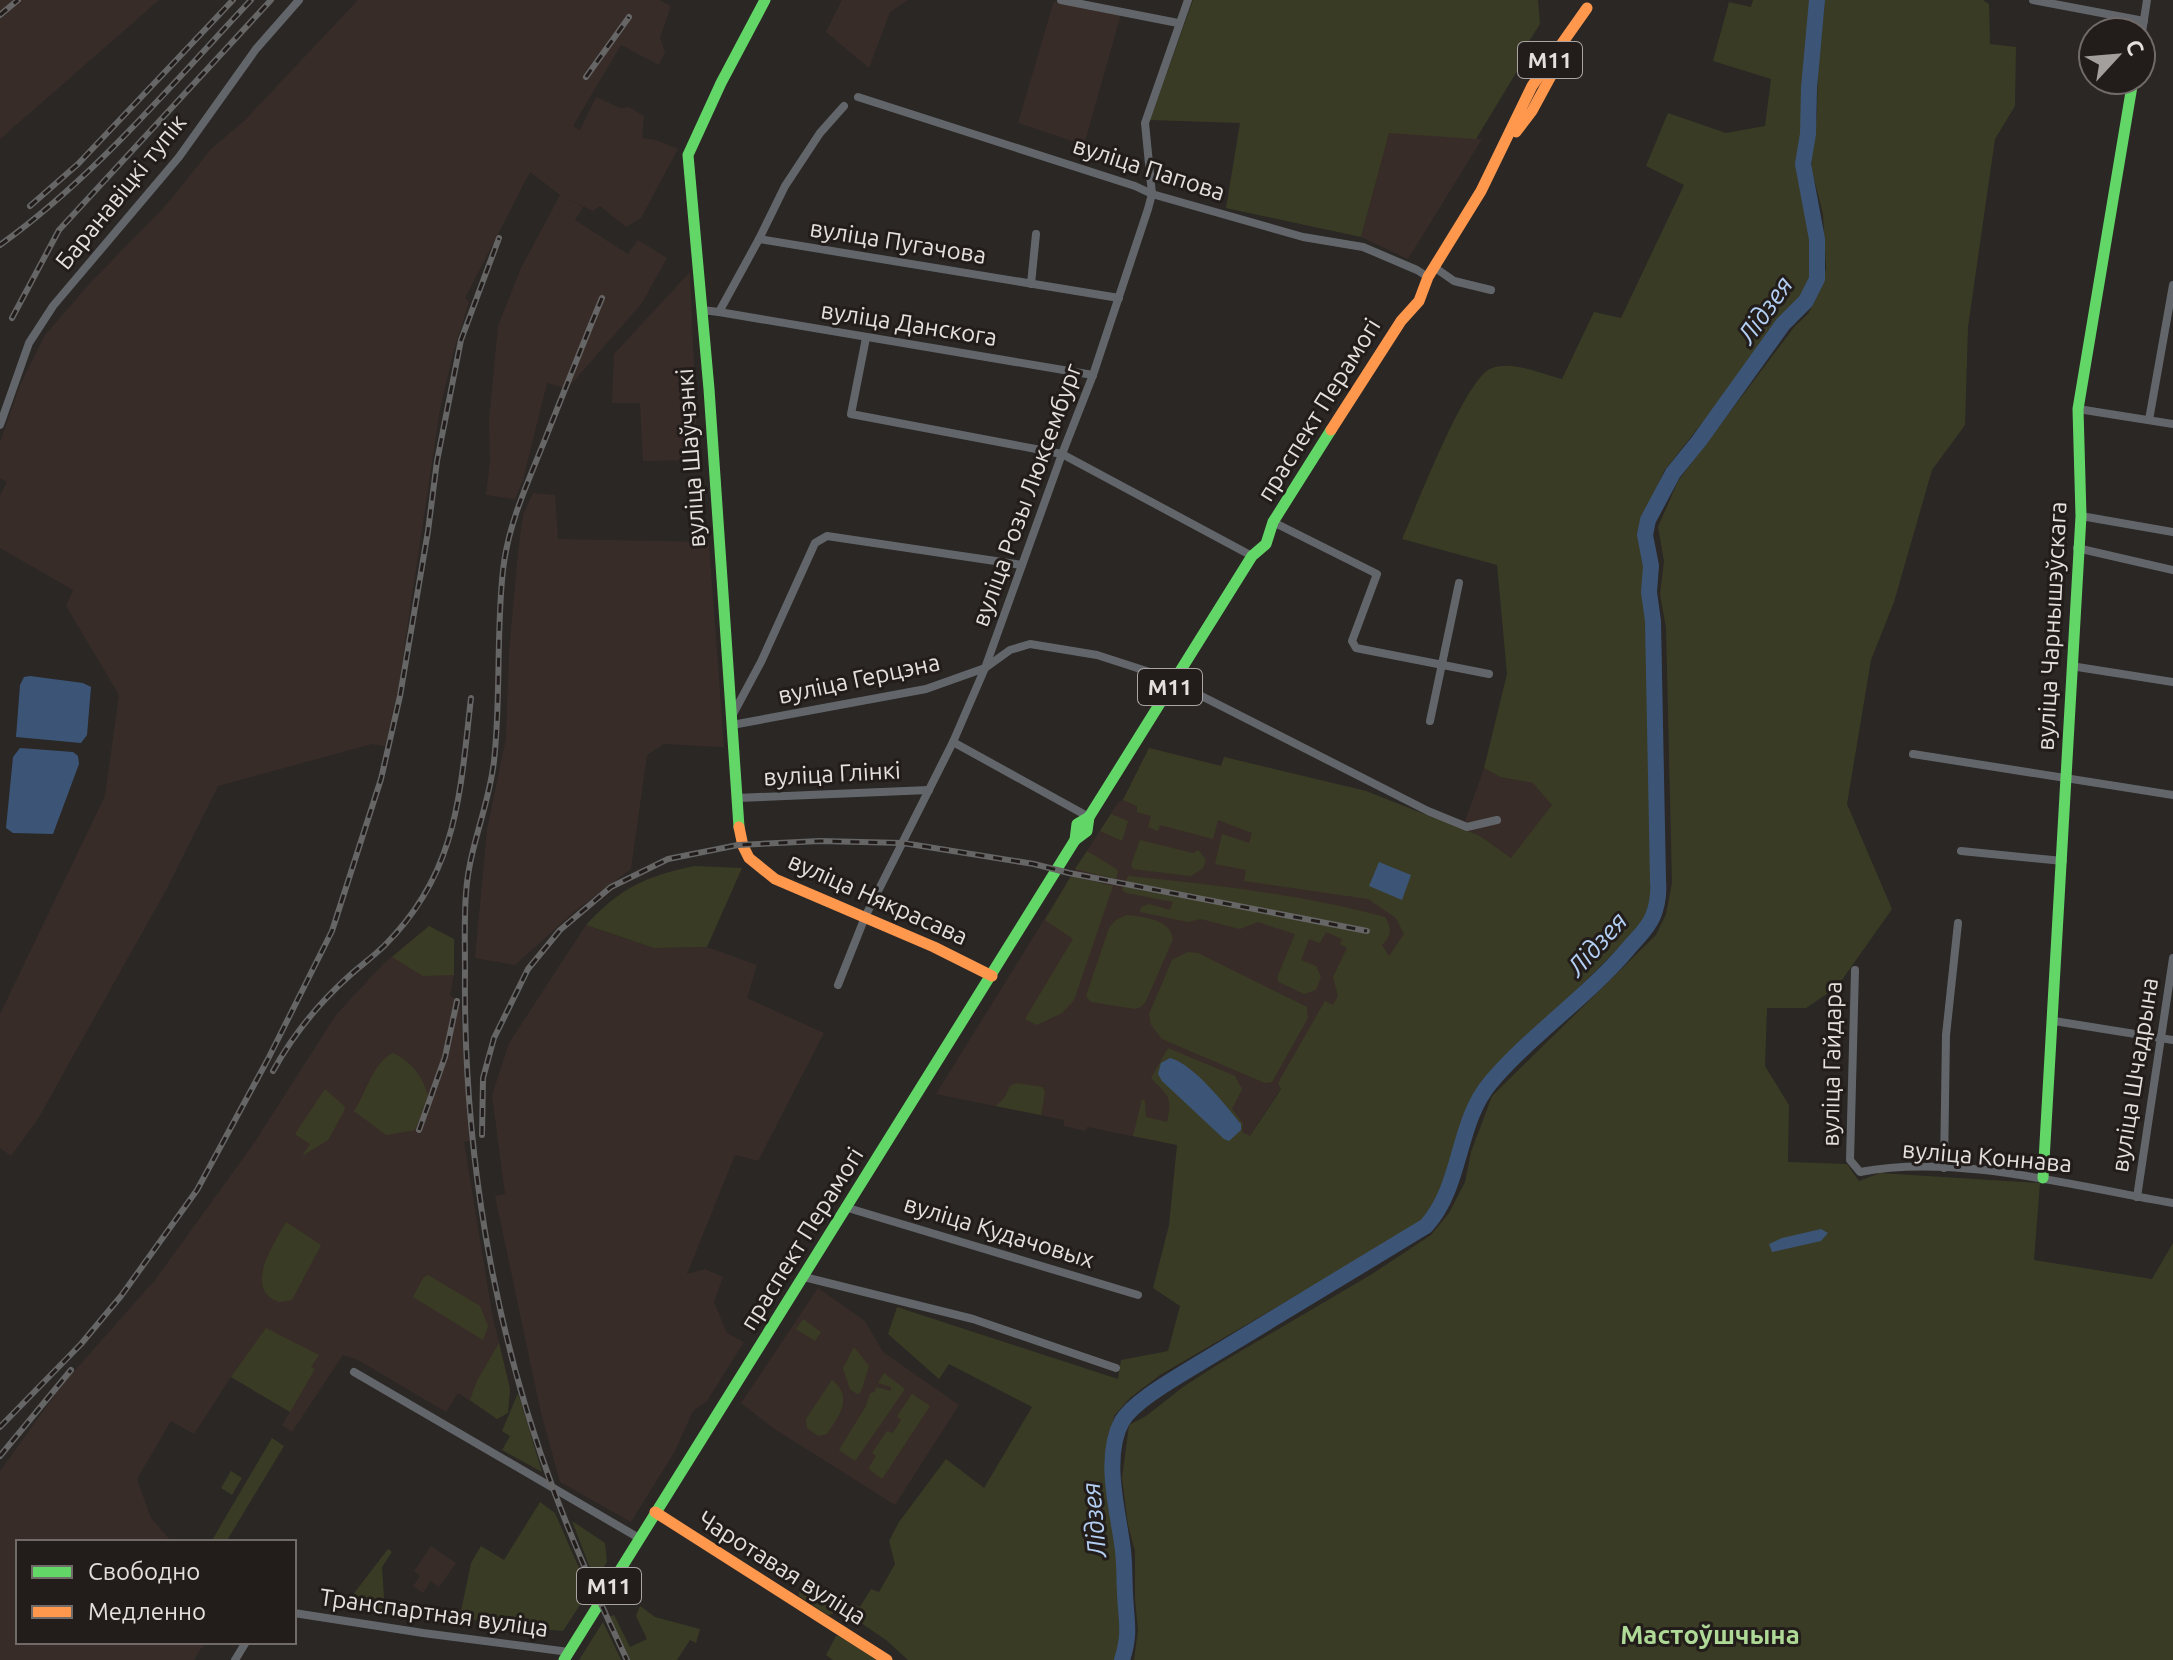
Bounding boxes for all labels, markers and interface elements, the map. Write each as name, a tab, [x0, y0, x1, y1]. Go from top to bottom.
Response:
north arrow	[2077, 16, 2157, 96]
text: С	[2121, 35, 2150, 59]
road number: М11	[1518, 42, 1582, 78]
street label: Баранавіцкі тупік	[50, 109, 191, 275]
street label: вуліца Папова	[1070, 131, 1229, 206]
street label: вуліца Пугачова	[808, 214, 988, 269]
water label: Лідзея	[1731, 271, 1798, 350]
street label: вуліца Данскога	[819, 296, 999, 351]
street label: праспект Перамогі	[1251, 314, 1386, 506]
street label: вуліца Розы Люксембург	[966, 359, 1087, 630]
street label: вуліца Шаўчэнкі	[671, 367, 710, 549]
street label: вуліца Чарнышэўскага	[2031, 501, 2072, 751]
street label: вуліца Герцэна	[775, 648, 942, 709]
road number: М11	[1138, 669, 1202, 705]
street label: вуліца Глінкі	[763, 756, 901, 791]
street label: вуліца Някрасава	[784, 847, 972, 950]
water label: Лідзея	[1560, 906, 1632, 982]
street label: вуліца Шчадрына	[2106, 976, 2163, 1174]
street label: вуліца Гайдара	[1817, 981, 1846, 1147]
street label: вуліца Коннава	[1901, 1136, 2073, 1177]
street label: праспект Перамогі	[734, 1143, 869, 1335]
street label: вуліца Кудачовых	[901, 1190, 1097, 1273]
water label: Лідзея	[1076, 1481, 1111, 1560]
street label: Чаротавая вуліца	[693, 1505, 871, 1630]
legend	[16, 1540, 296, 1644]
text: Свободно	[88, 1558, 200, 1585]
road number: М11	[577, 1568, 641, 1604]
street label: Транспартная вуліца	[318, 1583, 550, 1642]
text: Медленно	[88, 1598, 206, 1625]
district label: Мастоўшчына	[1620, 1620, 1800, 1649]

